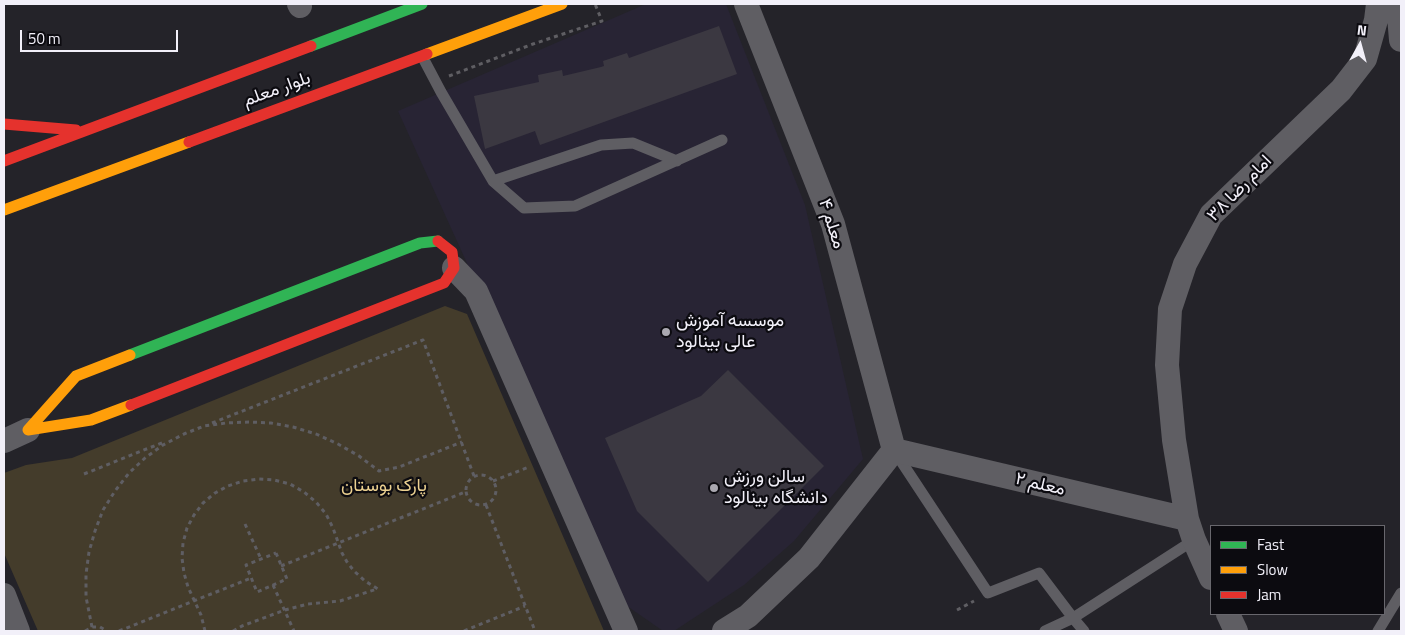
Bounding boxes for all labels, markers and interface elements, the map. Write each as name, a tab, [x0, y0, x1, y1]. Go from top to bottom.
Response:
text: N	[1356, 19, 1368, 41]
scale bar	[22, 20, 180, 52]
north arrow	[1335, 20, 1385, 70]
text: 50 m	[28, 27, 61, 50]
street label: بلوار معلم	[240, 68, 314, 112]
street label: امام رضا ۳۸	[1203, 151, 1277, 227]
street label: معلم ۴	[813, 196, 849, 252]
place label: موسسه آموزش عالی بینالود	[676, 311, 784, 354]
marker: موسسه آموزش عالی بینالود	[660, 326, 672, 338]
place label: سالن ورزش دانشگاه بینالود	[724, 467, 828, 509]
street label: معلم ۲	[1013, 469, 1067, 501]
park label: پارک بوستان	[341, 476, 427, 498]
marker: سالن ورزش دانشگاه بینالود	[708, 482, 720, 494]
legend	[1210, 525, 1385, 615]
text: Fast	[1257, 533, 1284, 556]
text: Slow	[1257, 558, 1288, 581]
text: Jam	[1257, 583, 1281, 606]

